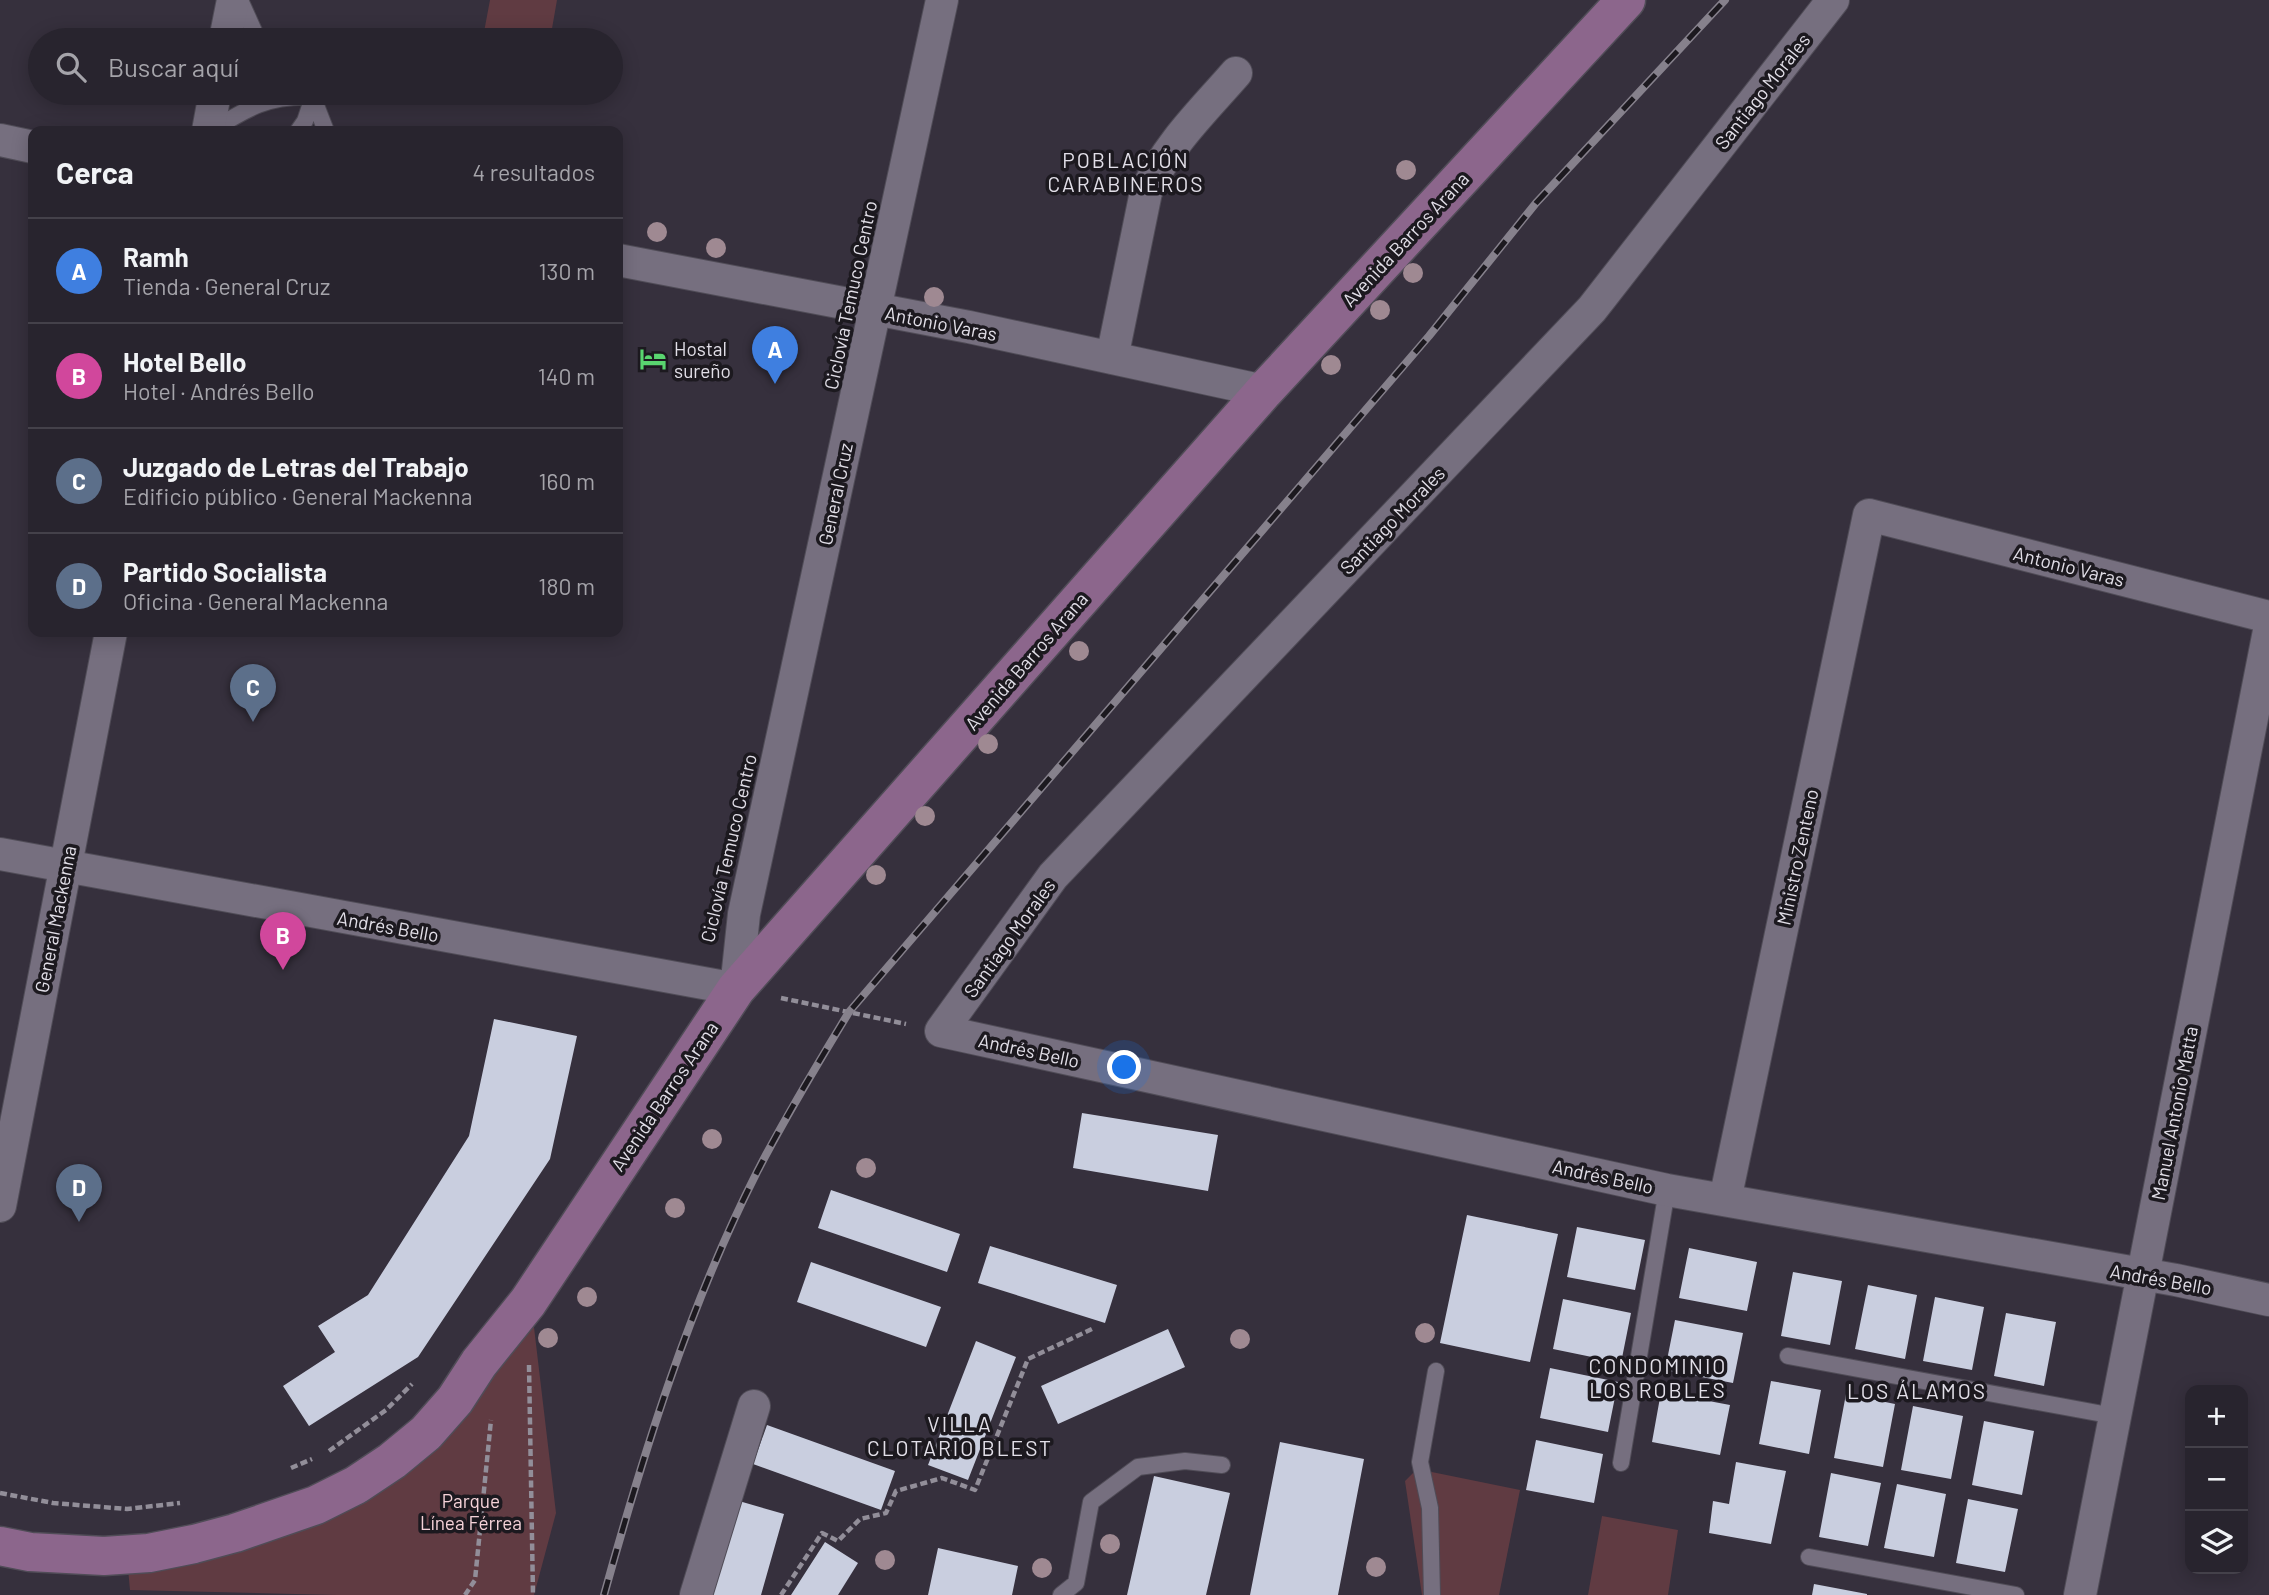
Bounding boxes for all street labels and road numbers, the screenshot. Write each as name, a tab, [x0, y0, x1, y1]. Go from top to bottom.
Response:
street label: Santiago Morales	[1710, 28, 1814, 154]
street label: Avenida Barros Arana	[1337, 167, 1473, 311]
street label: Ciclovía Temuco Centro	[819, 198, 881, 392]
street label: Antonio Varas	[883, 301, 999, 345]
street label: General Cruz	[813, 441, 857, 547]
street label: Santiago Morales	[1335, 461, 1449, 579]
street label: Antonio Varas	[2011, 541, 2127, 591]
street label: Avenida Barros Arana	[960, 587, 1092, 735]
street label: Ciclovía Temuco Centro	[695, 752, 761, 944]
street label: Ministro Zenteno	[1771, 787, 1823, 927]
street label: General Mackenna	[29, 843, 81, 995]
street label: Santiago Morales	[958, 874, 1060, 1002]
street label: Andrés Bello	[335, 906, 441, 946]
street label: Avenida Barros Arana	[605, 1017, 723, 1175]
street label: Manuel Antonio Matta	[2146, 1024, 2202, 1202]
street label: Andrés Bello	[976, 1028, 1082, 1072]
street label: Andrés Bello	[1550, 1154, 1656, 1198]
street label: Andrés Bello	[2108, 1259, 2214, 1299]

